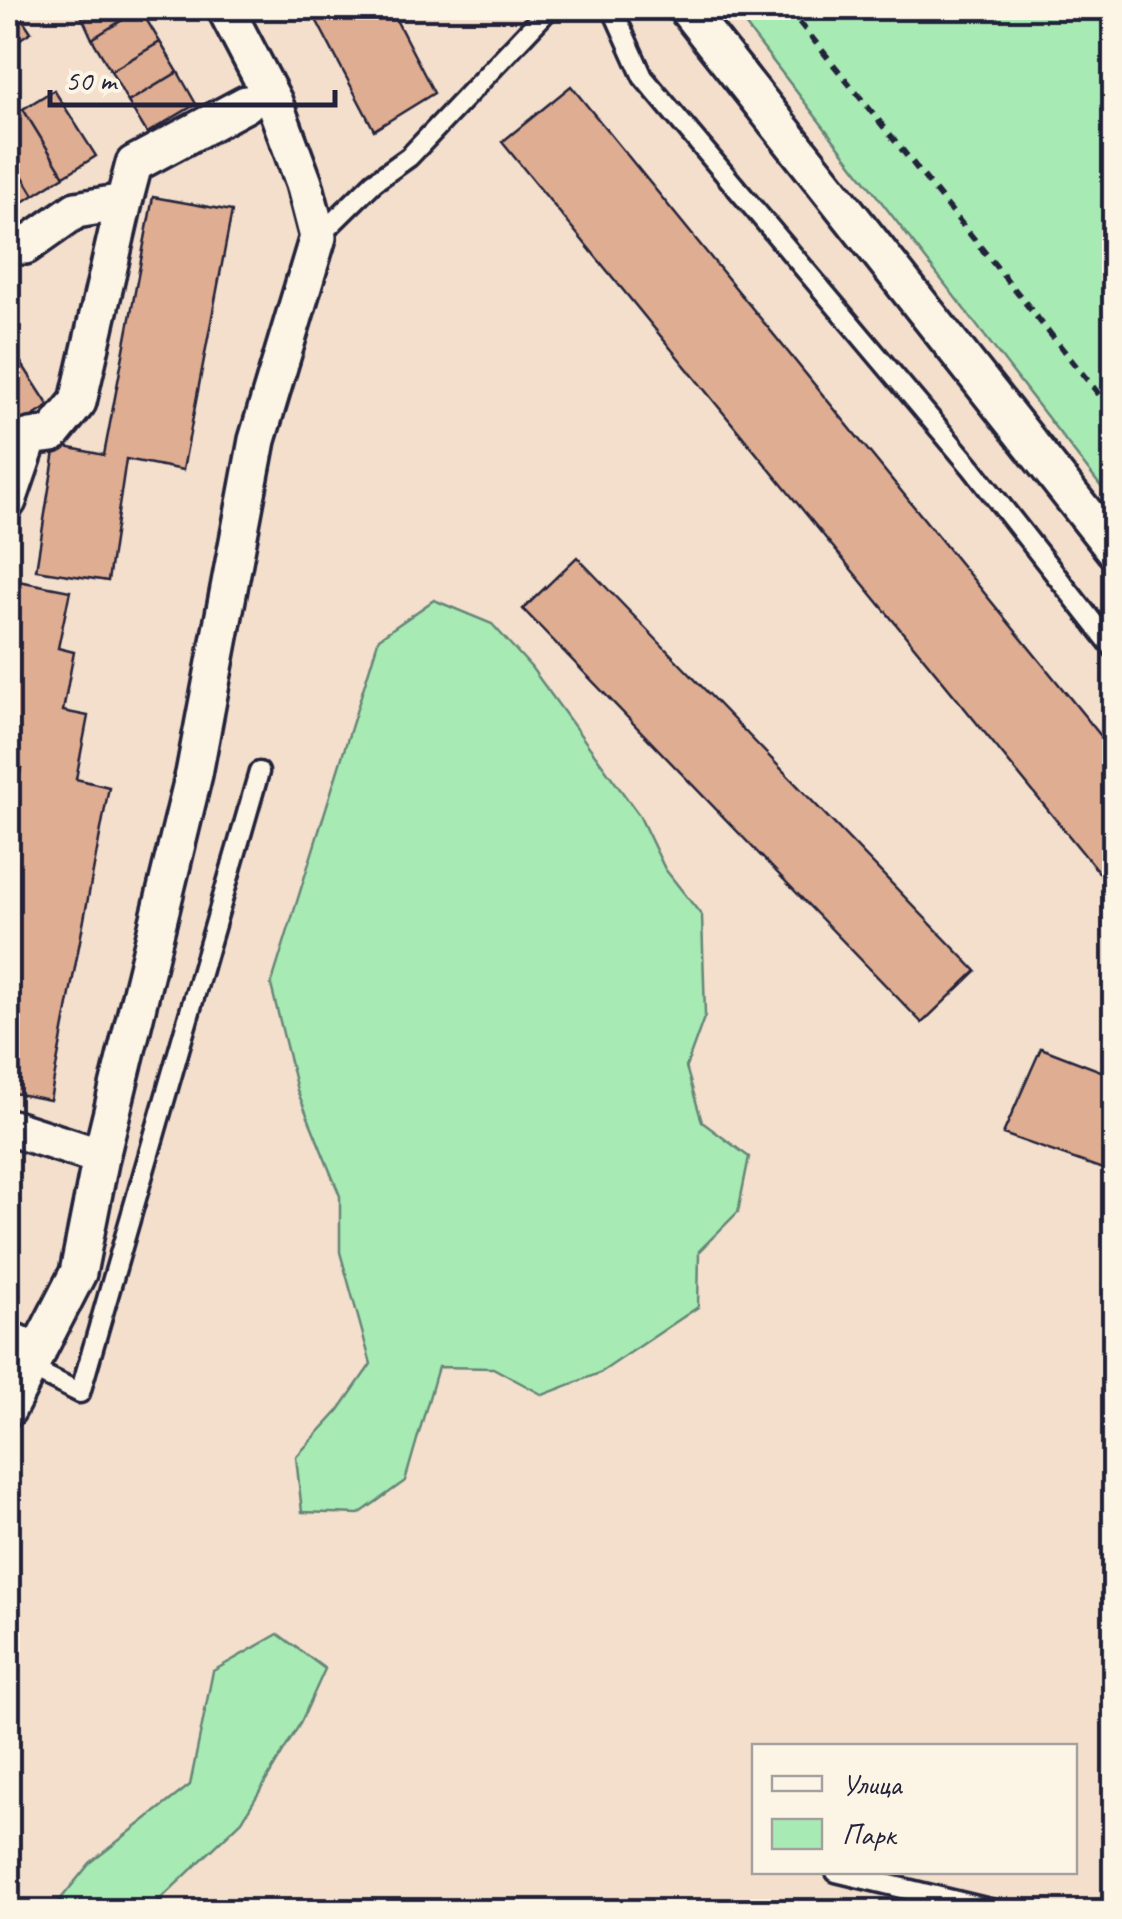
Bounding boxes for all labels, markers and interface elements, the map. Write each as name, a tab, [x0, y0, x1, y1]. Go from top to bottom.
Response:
scale bar	[50, 45, 335, 107]
text: 50 m	[65, 61, 118, 99]
legend	[752, 1744, 1077, 1874]
text: Улица	[842, 1765, 903, 1803]
text: Парк	[842, 1815, 898, 1853]

